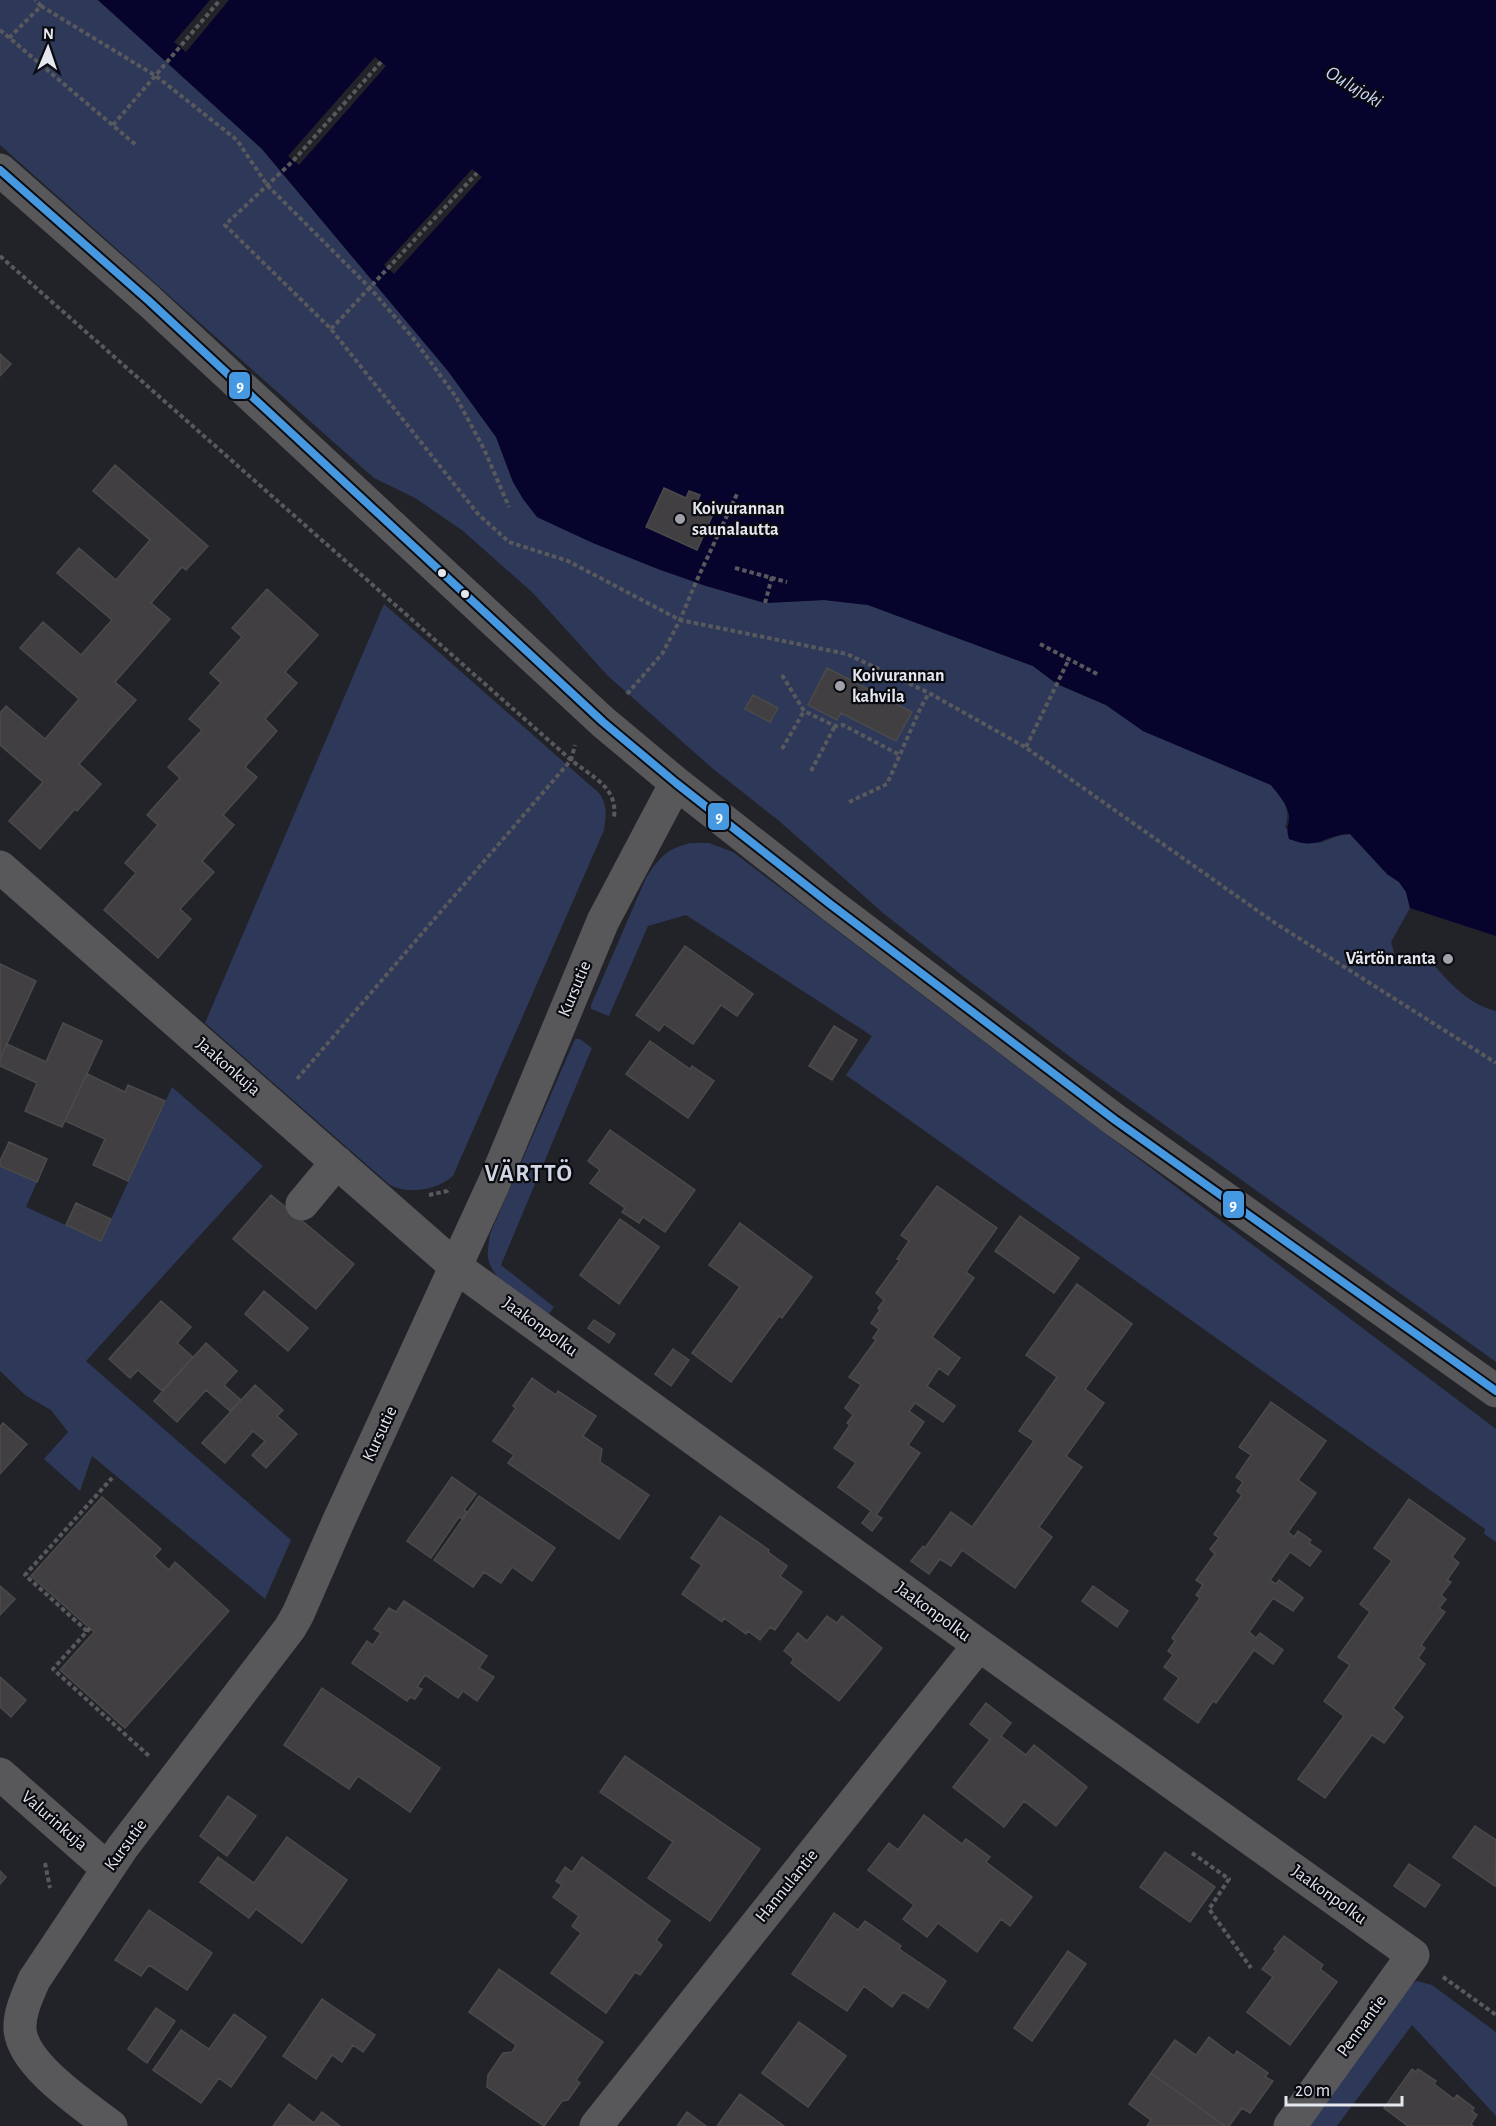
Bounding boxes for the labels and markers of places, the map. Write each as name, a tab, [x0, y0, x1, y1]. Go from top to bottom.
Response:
place label: Koivurannan saunalautta	[692, 500, 785, 539]
marker: Koivurannan saunalautta	[673, 512, 687, 526]
unlabelled marker	[436, 567, 448, 579]
unlabelled marker	[459, 588, 471, 600]
place label: Koivurannan kahvila	[852, 667, 945, 706]
marker: Koivurannan kahvila	[833, 679, 847, 693]
place label: Värtön ranta	[1346, 950, 1436, 968]
marker: Värtön ranta	[1441, 952, 1455, 966]

